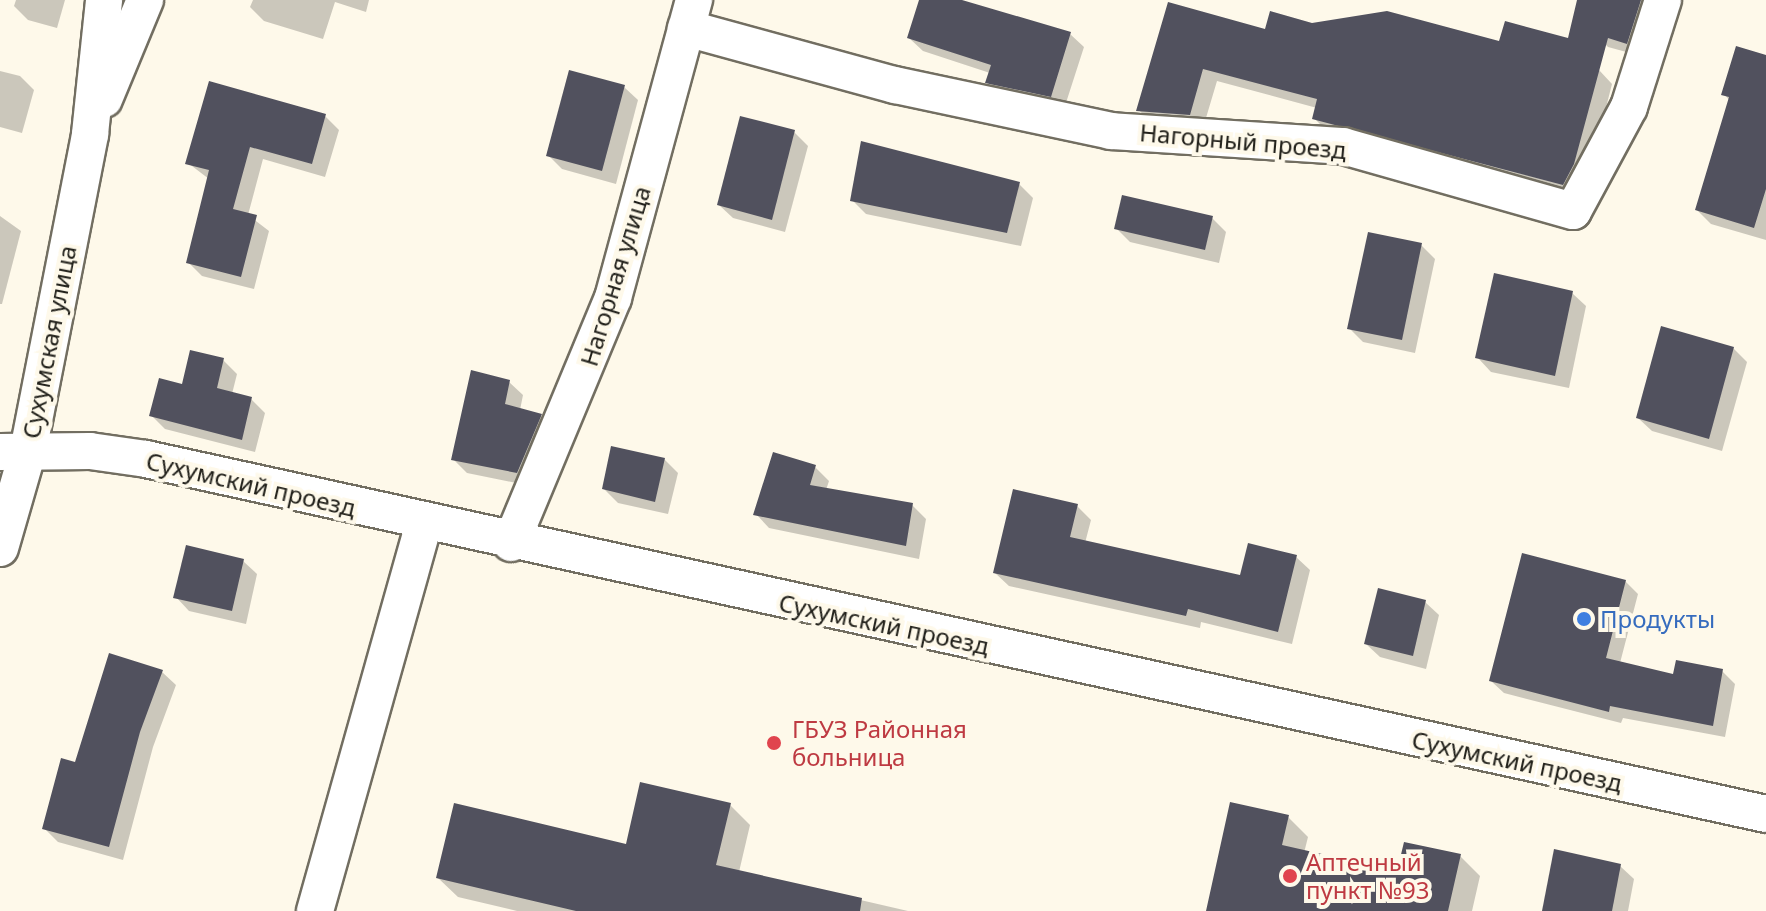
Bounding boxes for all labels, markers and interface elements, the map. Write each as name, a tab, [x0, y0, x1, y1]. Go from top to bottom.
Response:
street label: Нагорный проезд	[1138, 118, 1348, 164]
street label: Нагорная улица	[574, 183, 656, 369]
street label: Сухумская улица	[16, 243, 82, 441]
street label: Сухумский проезд	[143, 446, 359, 522]
street label: Сухумский проезд	[776, 588, 992, 660]
place label: Продукты	[1600, 605, 1715, 633]
marker: Продукты	[1575, 610, 1593, 628]
place label: ГБУЗ Районная больница	[792, 715, 967, 771]
street label: Сухумский проезд	[1409, 725, 1625, 797]
marker: ГБУЗ Районная больница	[763, 732, 785, 754]
place label: Аптечный пункт №93	[1306, 848, 1430, 904]
marker: Аптечный пункт №93	[1281, 867, 1299, 885]

